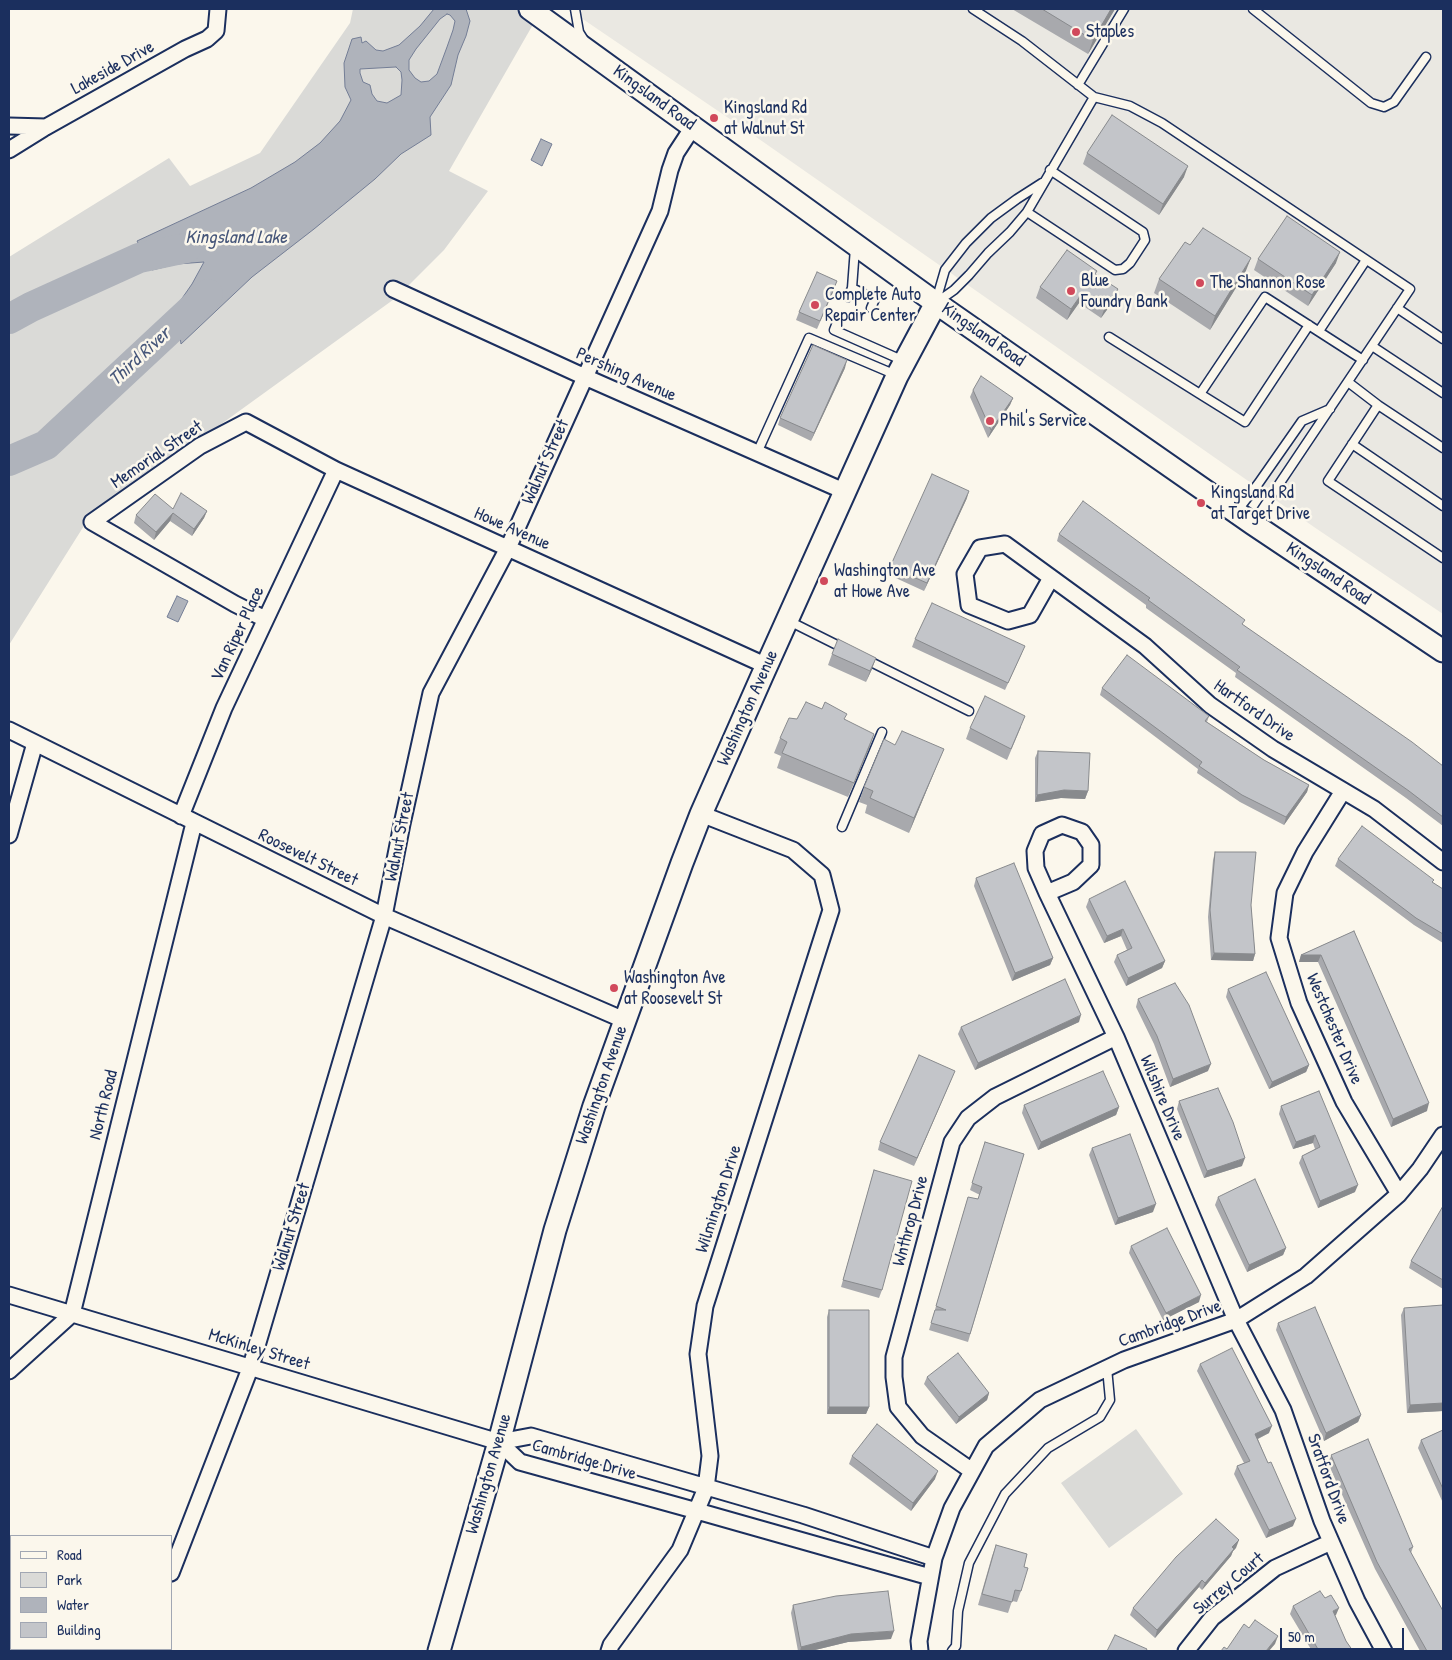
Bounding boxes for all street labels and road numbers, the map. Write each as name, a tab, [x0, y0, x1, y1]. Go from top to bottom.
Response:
street label: Lakeside Drive	[68, 36, 158, 100]
street label: Kingsland Road	[608, 61, 700, 135]
street label: Kingsland Road	[937, 298, 1029, 372]
street label: Pershing Avenue	[573, 343, 679, 407]
street label: Memorial Street	[107, 416, 207, 494]
street label: Walnut Street	[518, 416, 574, 508]
street label: Howe Avenue	[471, 503, 553, 555]
street label: Kingsland Road	[1282, 538, 1374, 610]
street label: Van Riper Place	[207, 583, 269, 685]
street label: Washington Avenue	[713, 647, 783, 769]
street label: Hartford Drive	[1209, 675, 1299, 747]
street label: Walnut Street	[381, 791, 419, 883]
street label: Roosevelt Street	[255, 825, 361, 891]
street label: Westchester Drive	[1301, 970, 1367, 1088]
street label: Washington Avenue	[572, 1023, 632, 1147]
street label: Wilshire Drive	[1134, 1052, 1190, 1144]
street label: North Road	[85, 1068, 123, 1142]
street label: Wilmington Drive	[691, 1142, 747, 1256]
street label: Wnthrop Drive	[889, 1173, 933, 1269]
street label: Walnut Street	[268, 1181, 316, 1273]
street label: Cambridge Drive	[1116, 1295, 1224, 1353]
street label: McKinley Street	[206, 1324, 312, 1376]
street label: Washington Avenue	[462, 1411, 516, 1537]
street label: Sratford Drive	[1302, 1431, 1354, 1527]
street label: Cambridge Drive	[529, 1435, 639, 1485]
street label: Surrey Court	[1189, 1548, 1269, 1620]

